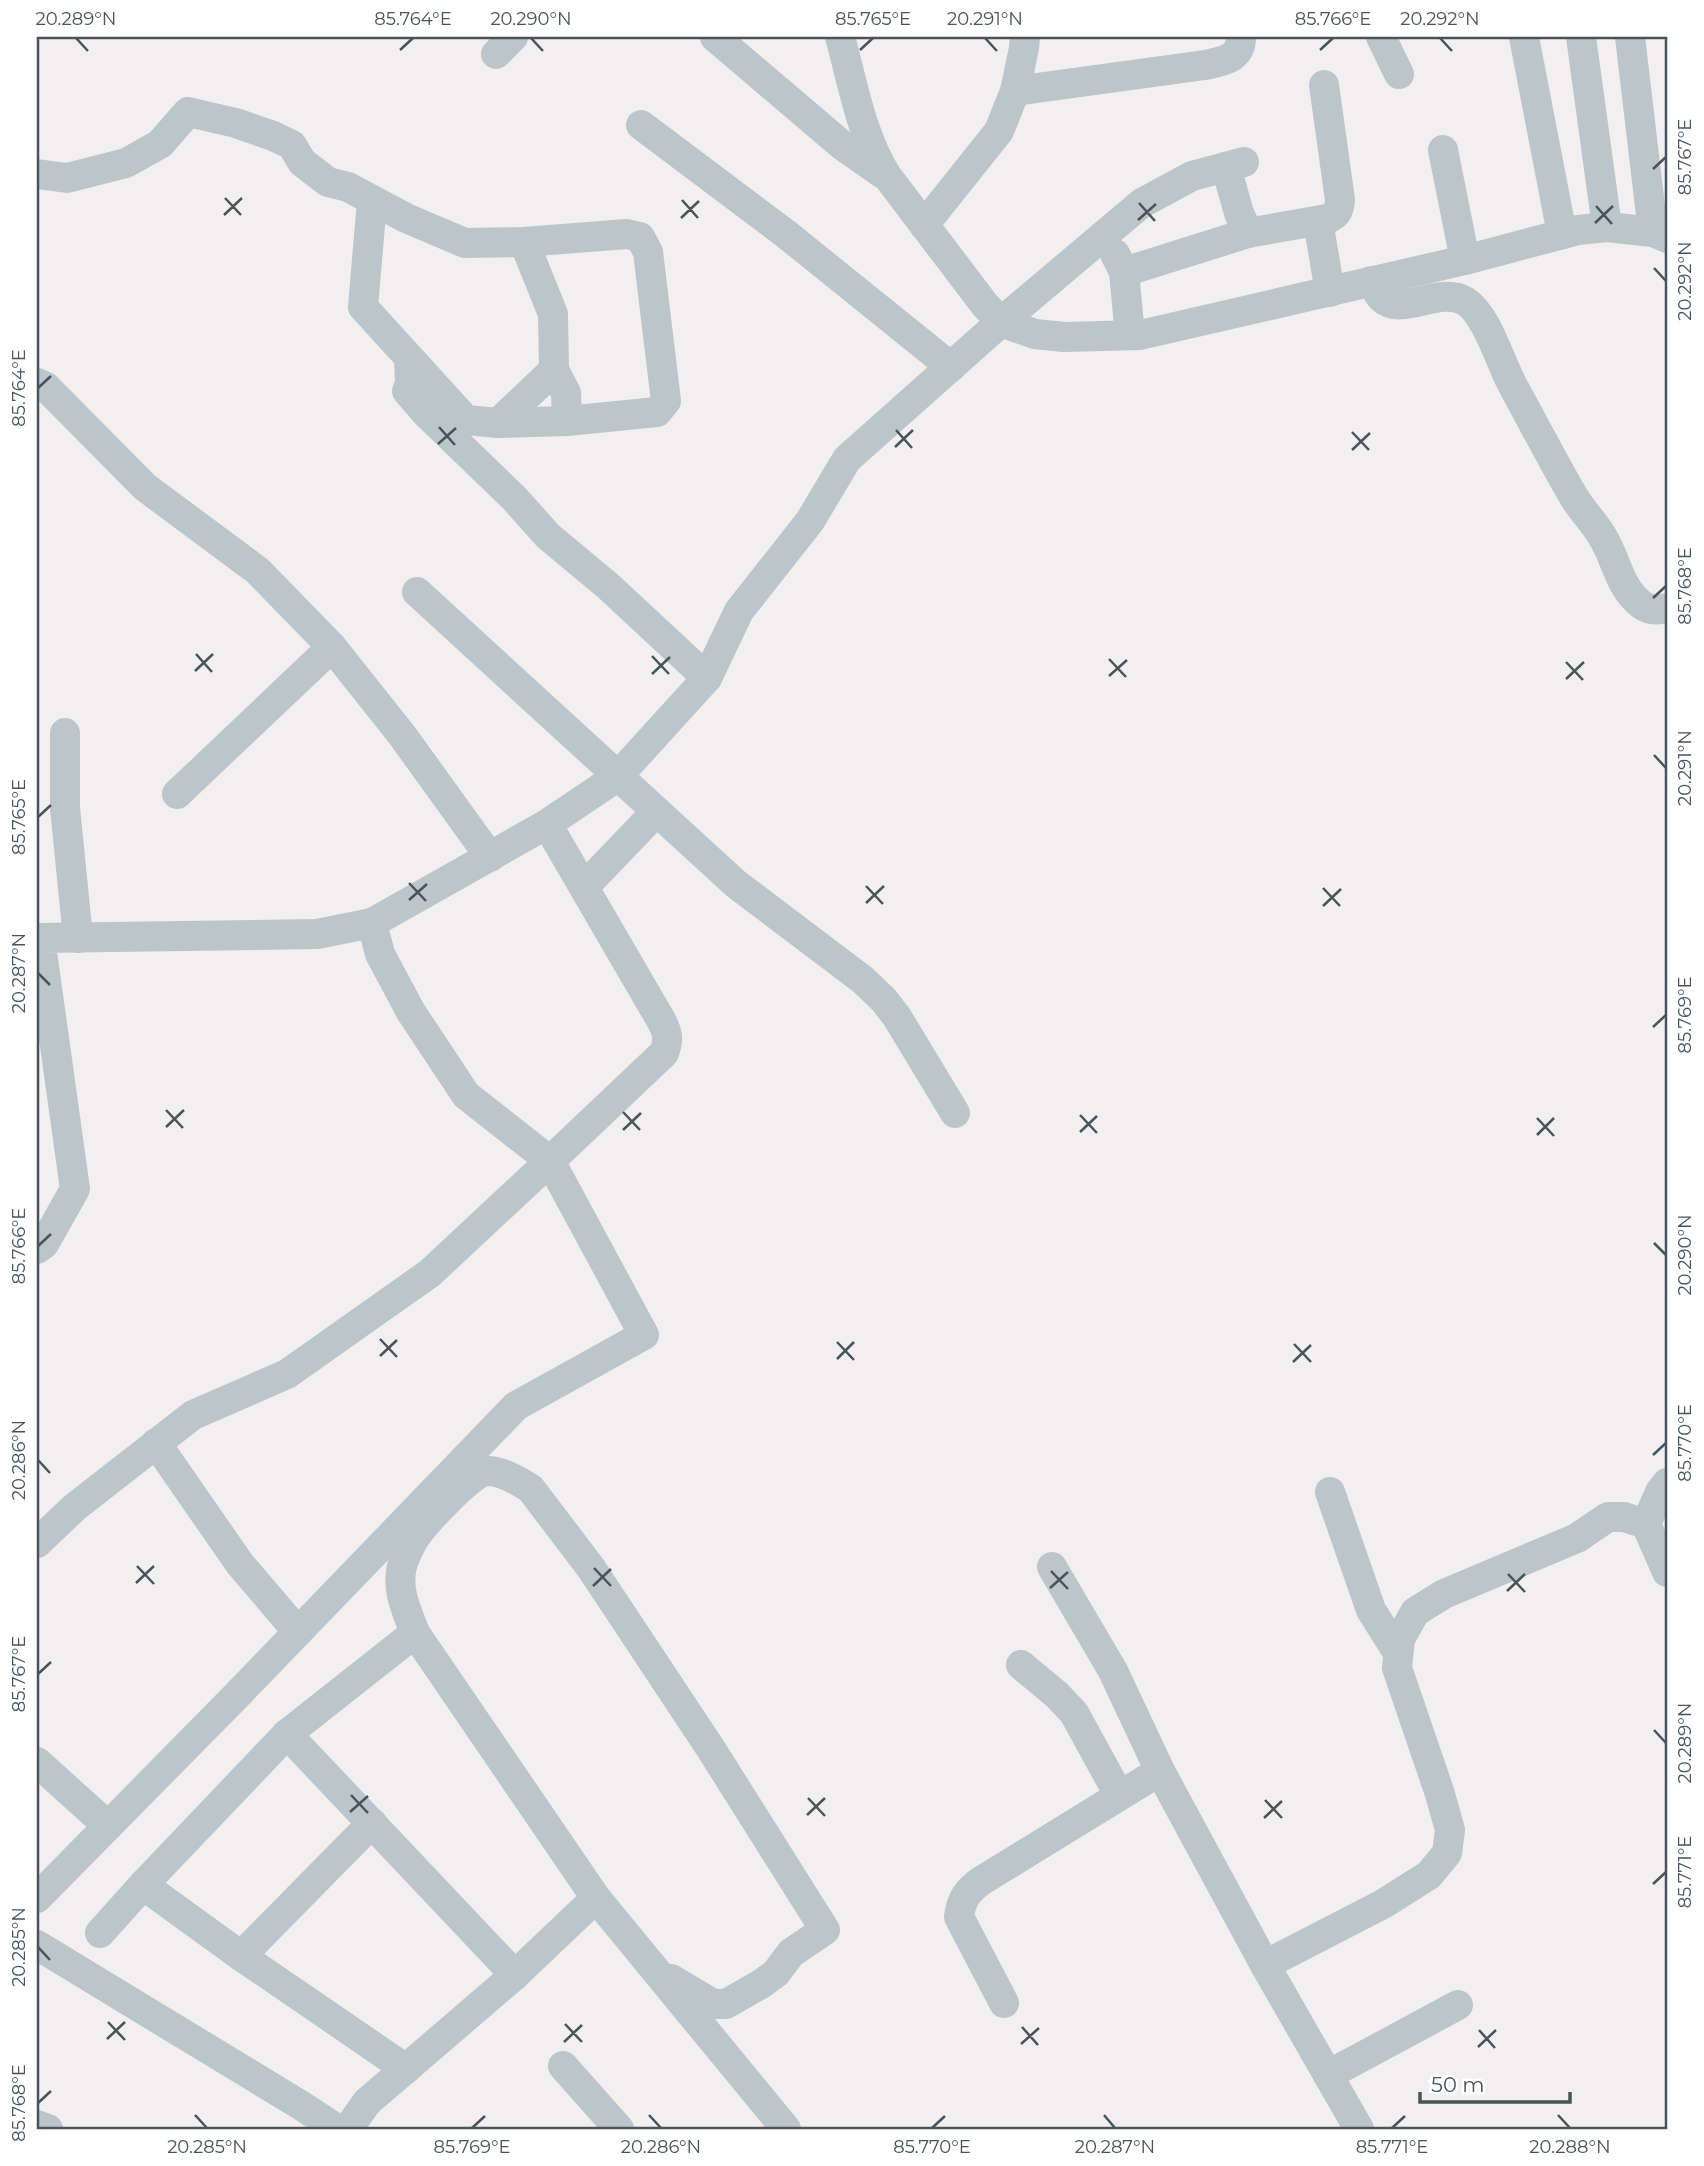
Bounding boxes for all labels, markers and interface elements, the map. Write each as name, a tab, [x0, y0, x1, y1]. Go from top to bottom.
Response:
text: 20.289°N	[36, 8, 116, 30]
text: 85.764°E	[374, 8, 452, 30]
text: 20.290°N	[490, 8, 572, 30]
text: 85.765°E	[835, 8, 911, 30]
text: 20.291°N	[947, 8, 1023, 30]
text: 85.766°E	[1295, 8, 1371, 30]
text: 20.292°N	[1400, 8, 1480, 30]
text: 85.767°E	[1674, 119, 1696, 195]
text: 20.292°N	[1674, 241, 1696, 321]
text: 85.764°E	[8, 349, 30, 427]
text: 85.768°E	[1674, 547, 1696, 625]
text: 20.291°N	[1674, 730, 1696, 806]
text: 85.765°E	[8, 779, 30, 855]
text: 20.287°N	[8, 933, 30, 1013]
text: 85.769°E	[1674, 976, 1696, 1054]
text: 85.766°E	[8, 1208, 30, 1284]
text: 20.290°N	[1674, 1214, 1696, 1296]
text: 85.770°E	[1674, 1404, 1696, 1482]
text: 20.286°N	[8, 1420, 30, 1500]
text: 85.767°E	[8, 1636, 30, 1712]
text: 20.289°N	[1674, 1703, 1696, 1783]
text: 85.771°E	[1674, 1836, 1696, 1908]
text: 20.285°N	[8, 1907, 30, 1987]
scale bar	[1420, 2061, 1571, 2105]
text: 85.768°E	[8, 2064, 30, 2142]
text: 50 m	[1431, 2072, 1485, 2097]
text: 20.285°N	[167, 2136, 247, 2158]
text: 85.769°E	[433, 2136, 511, 2158]
text: 20.286°N	[621, 2136, 701, 2158]
text: 85.770°E	[893, 2136, 971, 2158]
text: 20.287°N	[1075, 2136, 1155, 2158]
text: 85.771°E	[1356, 2136, 1428, 2158]
text: 20.288°N	[1529, 2136, 1611, 2158]

